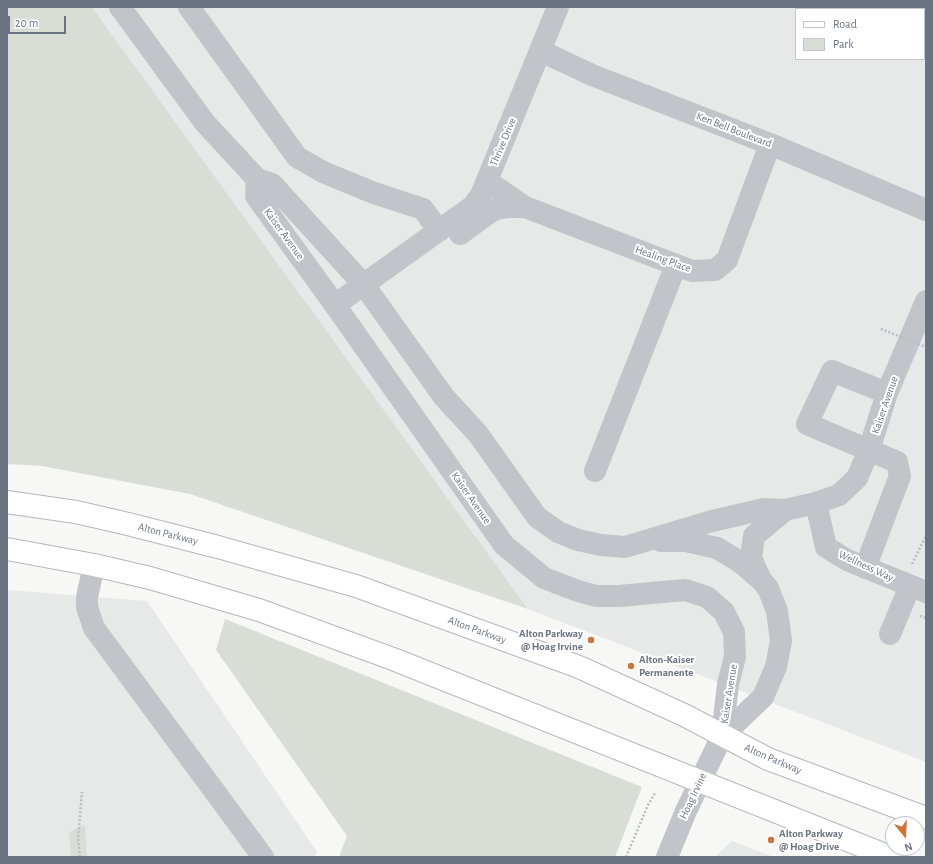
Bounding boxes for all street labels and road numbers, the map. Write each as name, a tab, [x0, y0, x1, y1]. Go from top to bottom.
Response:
street label: Ken Bell Boulevard	[694, 110, 774, 150]
street label: Thrive Drive	[487, 116, 519, 168]
street label: Kaiser Avenue	[261, 206, 307, 262]
street label: Healing Place	[633, 243, 693, 275]
street label: Kaiser Avenue	[869, 374, 901, 436]
street label: Kaiser Avenue	[448, 470, 494, 526]
street label: Alton Parkway	[137, 520, 199, 548]
street label: Wellness Way	[836, 547, 896, 585]
street label: Alton Parkway	[446, 613, 508, 647]
street label: Kaiser Avenue	[718, 663, 740, 725]
street label: Alton Parkway	[742, 741, 804, 777]
street label: Hoag Irvine	[677, 771, 709, 821]

